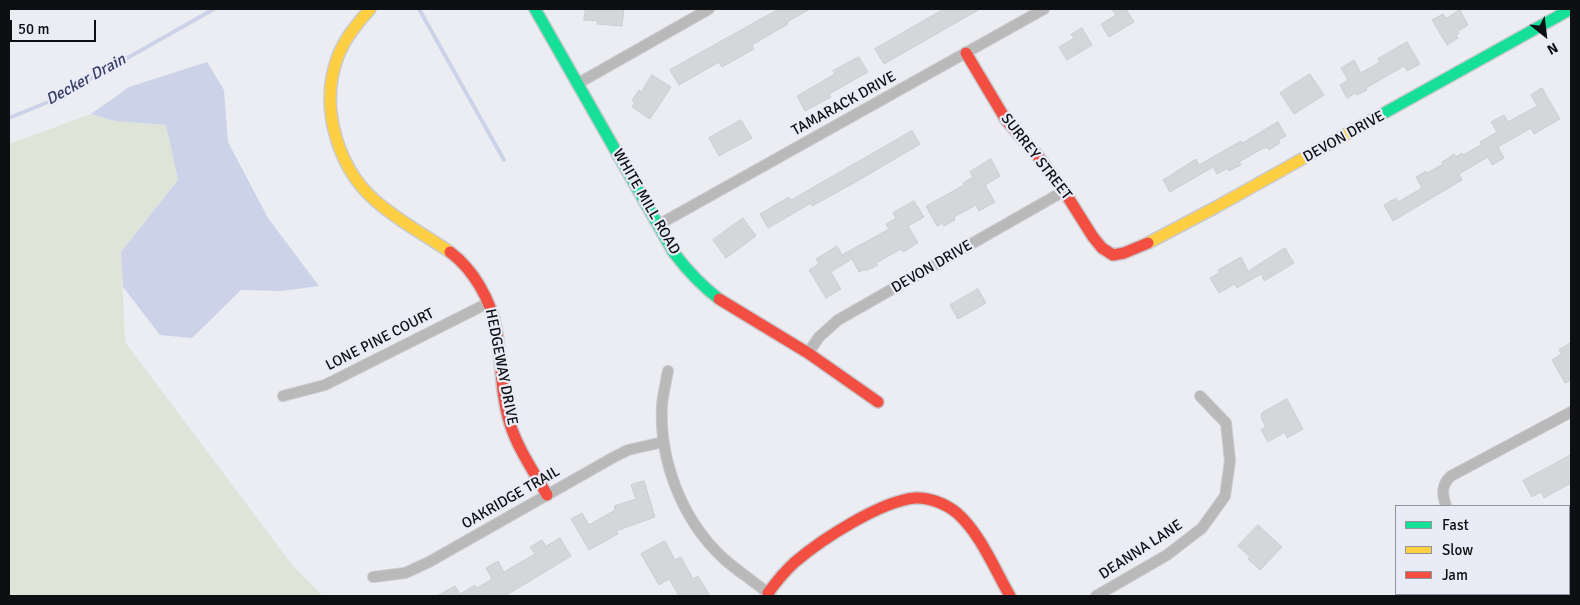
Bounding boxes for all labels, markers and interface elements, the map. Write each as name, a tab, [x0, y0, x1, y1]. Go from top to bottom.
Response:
scale bar	[12, 10, 99, 42]
north arrow	[1520, 10, 1570, 60]
text: 50 m	[18, 20, 49, 38]
text: N	[1544, 39, 1561, 58]
water label: Decker Drain	[43, 50, 129, 110]
street label: TAMARACK DRIVE	[789, 68, 899, 140]
street label: DEVON DRIVE	[1300, 107, 1388, 167]
street label: SURREY STREET	[997, 110, 1075, 204]
street label: WHITE MILL ROAD	[608, 146, 684, 258]
street label: DEVON DRIVE	[888, 237, 976, 297]
street label: LONE PINE COURT	[323, 305, 437, 375]
street label: HEDGEWAY DRIVE	[481, 307, 521, 427]
street label: OAKRIDGE TRAIL	[459, 463, 563, 533]
legend	[1395, 505, 1570, 595]
street label: DEANNA LANE	[1096, 516, 1186, 584]
text: Fast	[1442, 516, 1469, 534]
text: Slow	[1442, 541, 1473, 559]
text: Jam	[1442, 566, 1468, 584]

